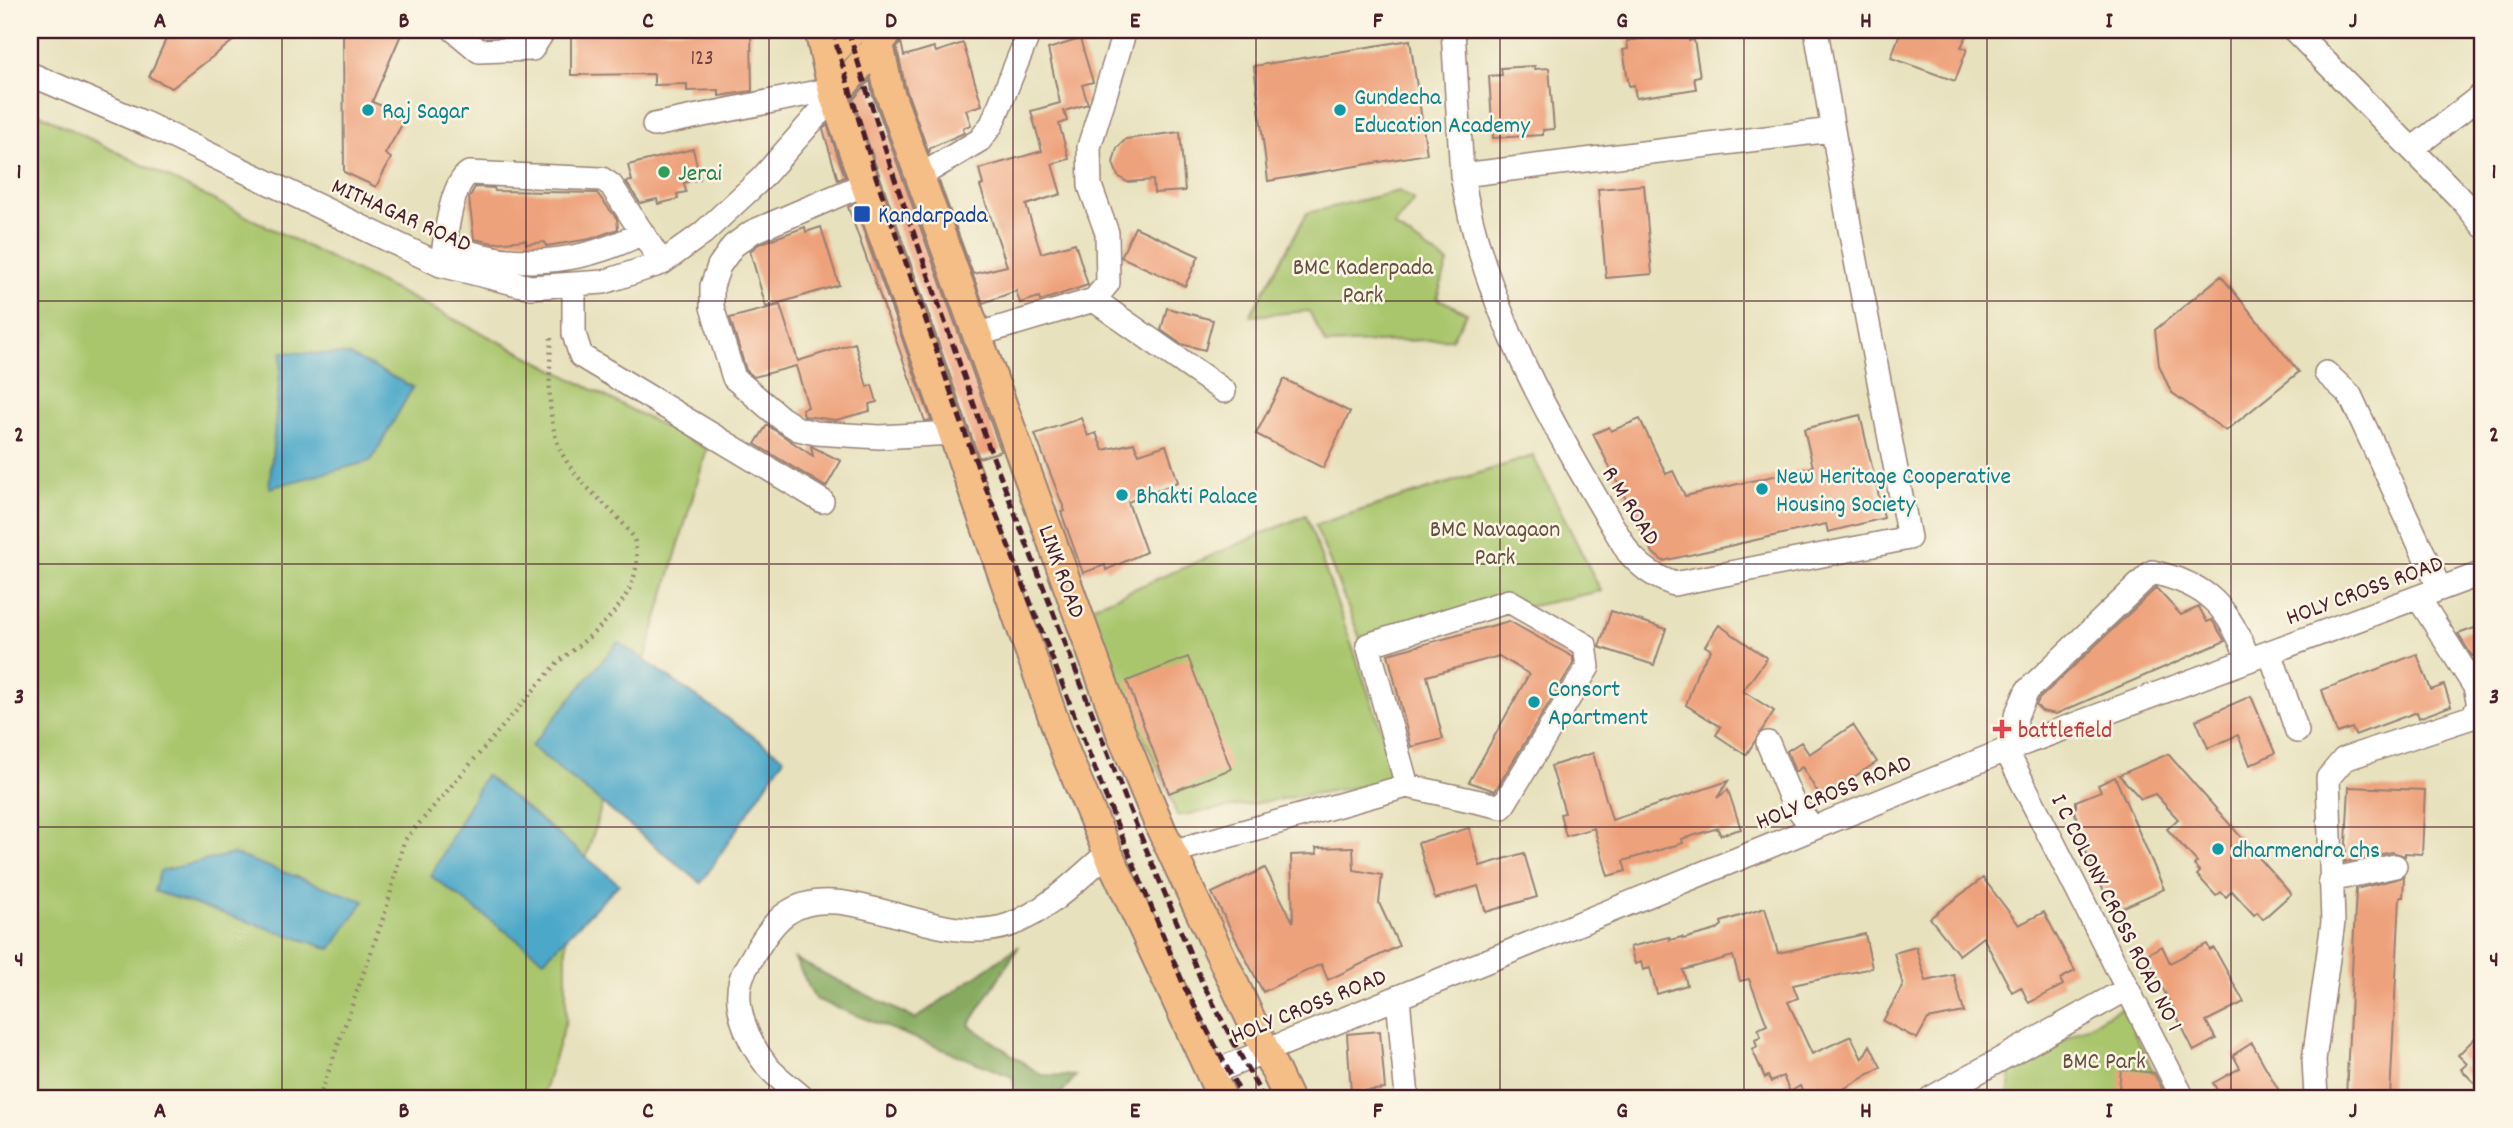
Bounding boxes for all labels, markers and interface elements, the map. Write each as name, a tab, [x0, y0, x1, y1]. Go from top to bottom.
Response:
text: A	[154, 6, 166, 39]
text: B	[399, 6, 410, 39]
text: C	[642, 6, 654, 39]
text: D	[885, 6, 897, 39]
text: E	[1130, 6, 1141, 39]
text: F	[1373, 6, 1384, 39]
text: G	[1616, 6, 1628, 39]
text: H	[1860, 6, 1872, 39]
text: I	[2105, 6, 2113, 39]
text: J	[2349, 6, 2357, 39]
house number: 123	[690, 45, 714, 75]
place label: Gundecha Education Academy	[1354, 82, 1531, 144]
place label: Raj Sagar	[382, 96, 469, 130]
marker: Raj Sagar	[360, 102, 376, 118]
marker: Gundecha Education Academy	[1332, 102, 1348, 118]
text: 1	[16, 157, 22, 190]
text: 1	[2491, 157, 2497, 190]
place label: Jerai	[678, 158, 722, 192]
marker: Jerai	[656, 164, 672, 180]
street label: MITHAGAR ROAD	[325, 171, 476, 263]
place label: Kandarpada	[878, 200, 988, 234]
marker: Kandarpada	[852, 204, 872, 224]
park label: BMC Kaderpada Park	[1293, 252, 1434, 314]
text: 2	[14, 420, 24, 453]
text: 2	[2489, 420, 2499, 453]
street label: R M ROAD	[1592, 460, 1667, 553]
place label: New Heritage Cooperative Housing Society	[1776, 461, 2011, 523]
place label: Bhakti Palace	[1136, 481, 1258, 515]
marker: New Heritage Cooperative Housing Society	[1754, 481, 1770, 497]
marker: Bhakti Palace	[1114, 487, 1130, 503]
park label: BMC Navagaon Park	[1430, 514, 1560, 576]
street label: LINK ROAD	[1028, 521, 1093, 623]
street label: HOLY CROSS ROAD	[2282, 548, 2448, 636]
place label: Consort Apartment	[1548, 674, 1648, 736]
text: 3	[14, 682, 24, 715]
text: 3	[2489, 682, 2499, 715]
marker: Consort Apartment	[1526, 694, 1542, 710]
place label: battlefield	[2018, 715, 2112, 749]
marker: battlefield	[1992, 719, 2012, 739]
street label: HOLY CROSS ROAD	[1751, 747, 1917, 840]
street label: I C COLONY CROSS ROAD NO 1	[2041, 789, 2190, 1038]
place label: dharmendra chs	[2232, 835, 2380, 869]
marker: dharmendra chs	[2210, 841, 2226, 857]
text: 4	[14, 945, 24, 978]
text: 4	[2489, 945, 2499, 978]
street label: HOLY CROSS ROAD	[1226, 961, 1392, 1054]
park label: BMC Park	[2062, 1046, 2146, 1080]
text: A	[154, 1096, 166, 1128]
text: B	[399, 1096, 410, 1128]
text: C	[642, 1096, 654, 1128]
text: D	[885, 1096, 897, 1128]
text: E	[1130, 1096, 1141, 1128]
text: F	[1373, 1096, 1384, 1128]
text: G	[1616, 1096, 1628, 1128]
text: H	[1860, 1096, 1872, 1128]
text: I	[2105, 1096, 2113, 1128]
text: J	[2349, 1096, 2357, 1128]

